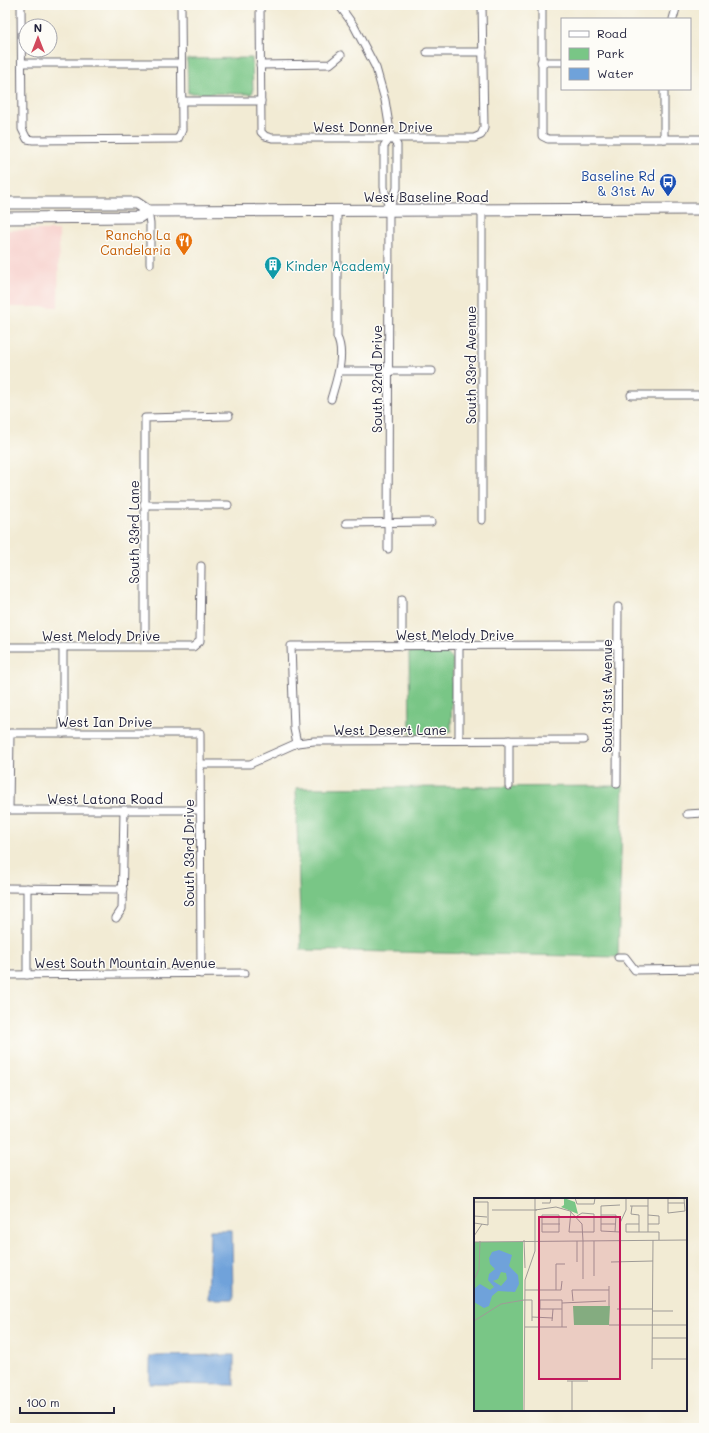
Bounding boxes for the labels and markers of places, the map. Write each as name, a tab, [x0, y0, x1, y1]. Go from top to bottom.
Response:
place label: Baseline Rd & 31st Av	[581, 167, 655, 199]
bus stop icon: Baseline Rd & 31st Av	[658, 172, 678, 197]
place label: Rancho La Candelaria	[100, 226, 171, 258]
restaurant icon: Rancho La Candelaria	[174, 231, 194, 256]
building icon: Kinder Academy	[263, 255, 283, 280]
place label: Kinder Academy	[286, 257, 390, 274]

